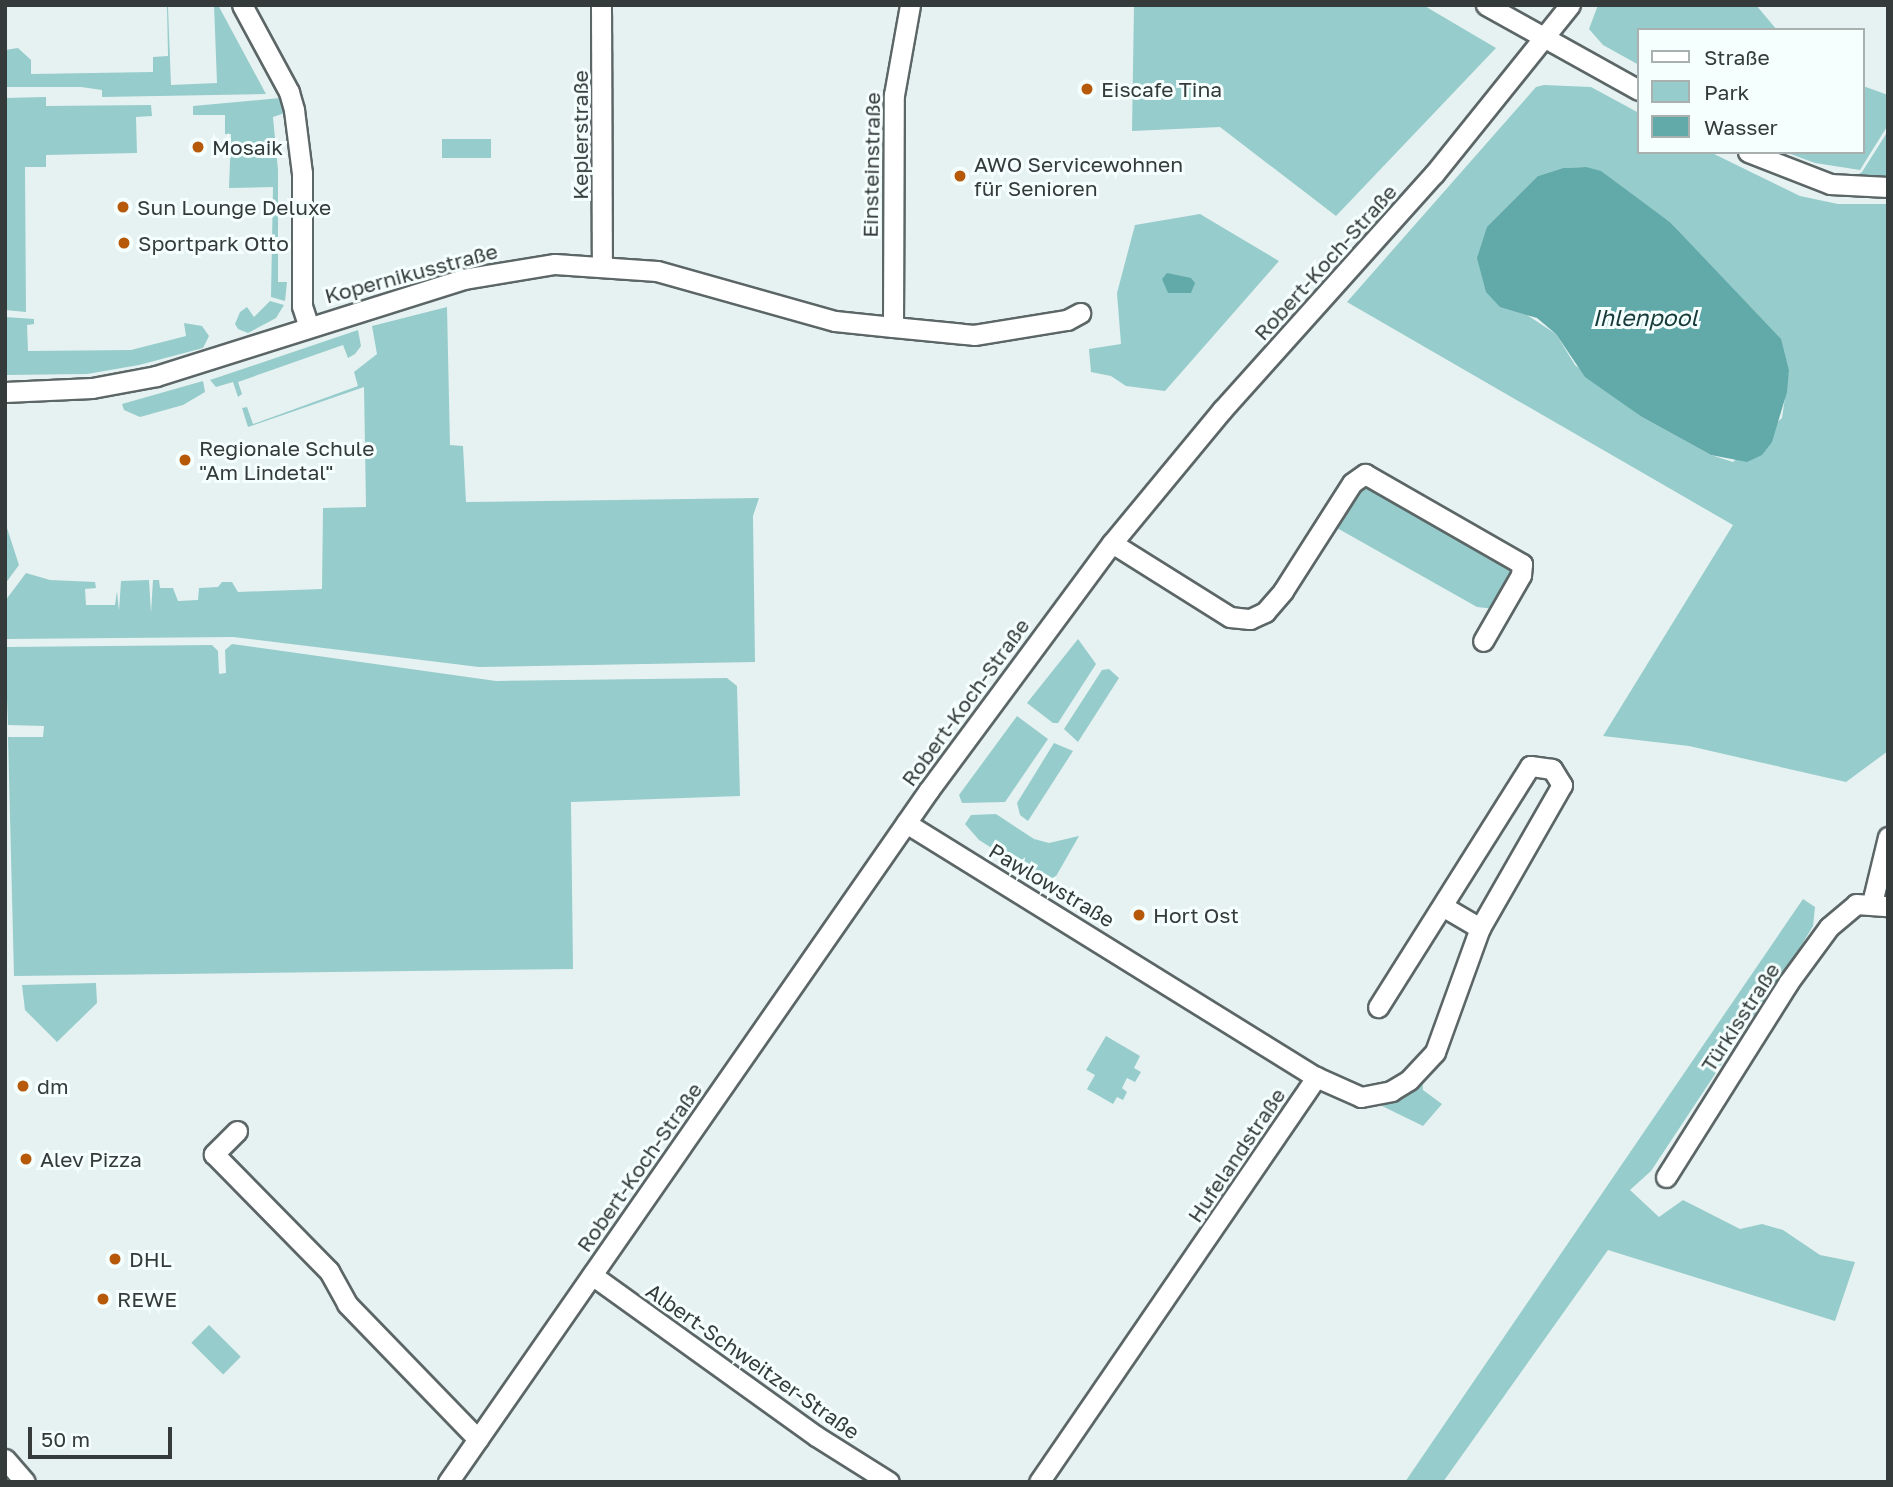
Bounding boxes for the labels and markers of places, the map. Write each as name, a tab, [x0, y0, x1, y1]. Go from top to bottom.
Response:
place label: Eiscafe Tina	[1101, 76, 1222, 102]
marker: Eiscafe Tina	[1079, 81, 1095, 97]
place label: Mosaik	[212, 134, 283, 160]
marker: Mosaik	[190, 139, 206, 155]
place label: AWO Servicewohnen für Senioren	[974, 151, 1183, 201]
marker: AWO Servicewohnen für Senioren	[952, 168, 968, 184]
place label: Sun Lounge Deluxe	[137, 194, 331, 220]
marker: Sun Lounge Deluxe	[115, 199, 131, 215]
place label: Sportpark Otto	[138, 230, 289, 256]
marker: Sportpark Otto	[116, 235, 132, 251]
place label: Regionale Schule "Am Lindetal"	[199, 435, 374, 485]
marker: Regionale Schule "Am Lindetal"	[177, 452, 193, 468]
place label: Hort Ost	[1153, 902, 1239, 928]
marker: Hort Ost	[1131, 907, 1147, 923]
place label: dm	[37, 1073, 68, 1099]
marker: dm	[15, 1078, 31, 1094]
place label: Alev Pizza	[40, 1146, 142, 1172]
marker: Alev Pizza	[18, 1151, 34, 1167]
place label: DHL	[129, 1246, 172, 1272]
marker: DHL	[107, 1251, 123, 1267]
place label: REWE	[117, 1286, 177, 1312]
marker: REWE	[95, 1291, 111, 1307]

